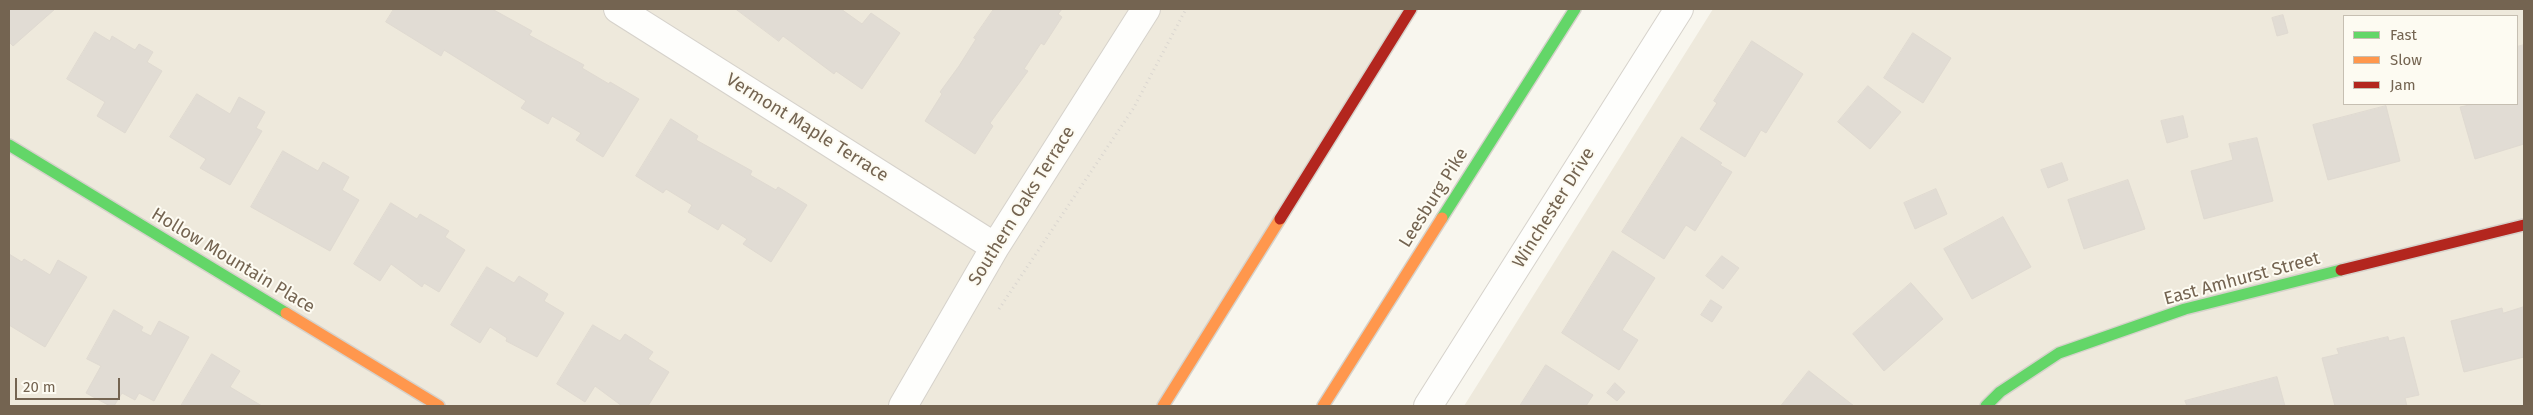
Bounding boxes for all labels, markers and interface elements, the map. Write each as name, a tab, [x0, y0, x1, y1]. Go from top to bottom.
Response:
legend	[2343, 15, 2518, 105]
text: Fast	[2390, 26, 2417, 44]
text: Slow	[2390, 51, 2422, 69]
street label: Vermont Maple Terrace	[722, 69, 892, 187]
text: Jam	[2390, 76, 2416, 94]
street label: Southern Oaks Terrace	[964, 122, 1080, 290]
street label: Leesburg Pike	[1395, 144, 1473, 252]
street label: Winchester Drive	[1508, 144, 1600, 272]
street label: Hollow Mountain Place	[147, 204, 319, 318]
street label: East Amhurst Street	[2162, 248, 2322, 310]
scale bar	[18, 368, 122, 400]
text: 20 m	[23, 378, 56, 396]

